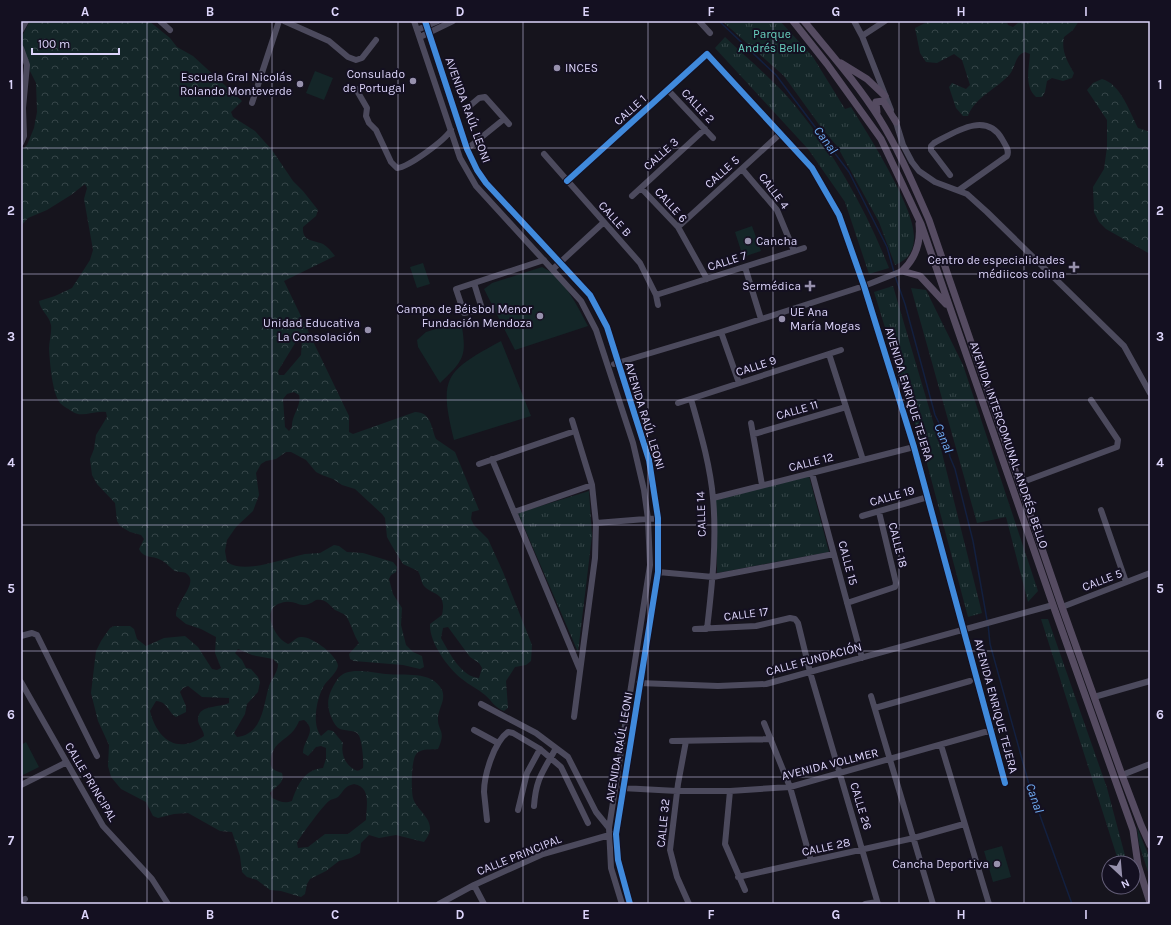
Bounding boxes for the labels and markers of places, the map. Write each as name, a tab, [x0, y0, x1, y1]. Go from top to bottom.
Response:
place label: INCES	[565, 61, 598, 75]
marker: INCES	[552, 63, 562, 73]
place label: Consulado de Portugal	[343, 67, 405, 95]
place label: Escuela Gral Nicolás Rolando Monteverde	[180, 70, 292, 98]
marker: Consulado de Portugal	[408, 76, 418, 86]
marker: Escuela Gral Nicolás Rolando Monteverde	[295, 79, 305, 89]
place label: Cancha	[756, 234, 797, 248]
marker: Cancha	[743, 236, 753, 246]
place label: Centro de especialidades médiicos colina	[928, 253, 1065, 281]
marker: Centro de especialidades médiicos colina	[1068, 261, 1080, 273]
place label: Sermédica	[742, 279, 801, 293]
marker: Sermédica	[804, 280, 816, 292]
place label: Campo de Béisbol Menor Fundación Mendoza	[396, 302, 533, 330]
place label: UE Ana María Mogas	[790, 305, 861, 333]
marker: Campo de Béisbol Menor Fundación Mendoza	[535, 311, 545, 321]
marker: UE Ana María Mogas	[777, 314, 787, 324]
place label: Unidad Educativa La Consolación	[263, 316, 360, 344]
marker: Unidad Educativa La Consolación	[363, 325, 373, 335]
place label: Cancha Deportiva	[892, 857, 989, 871]
marker: Cancha Deportiva	[992, 859, 1002, 869]

